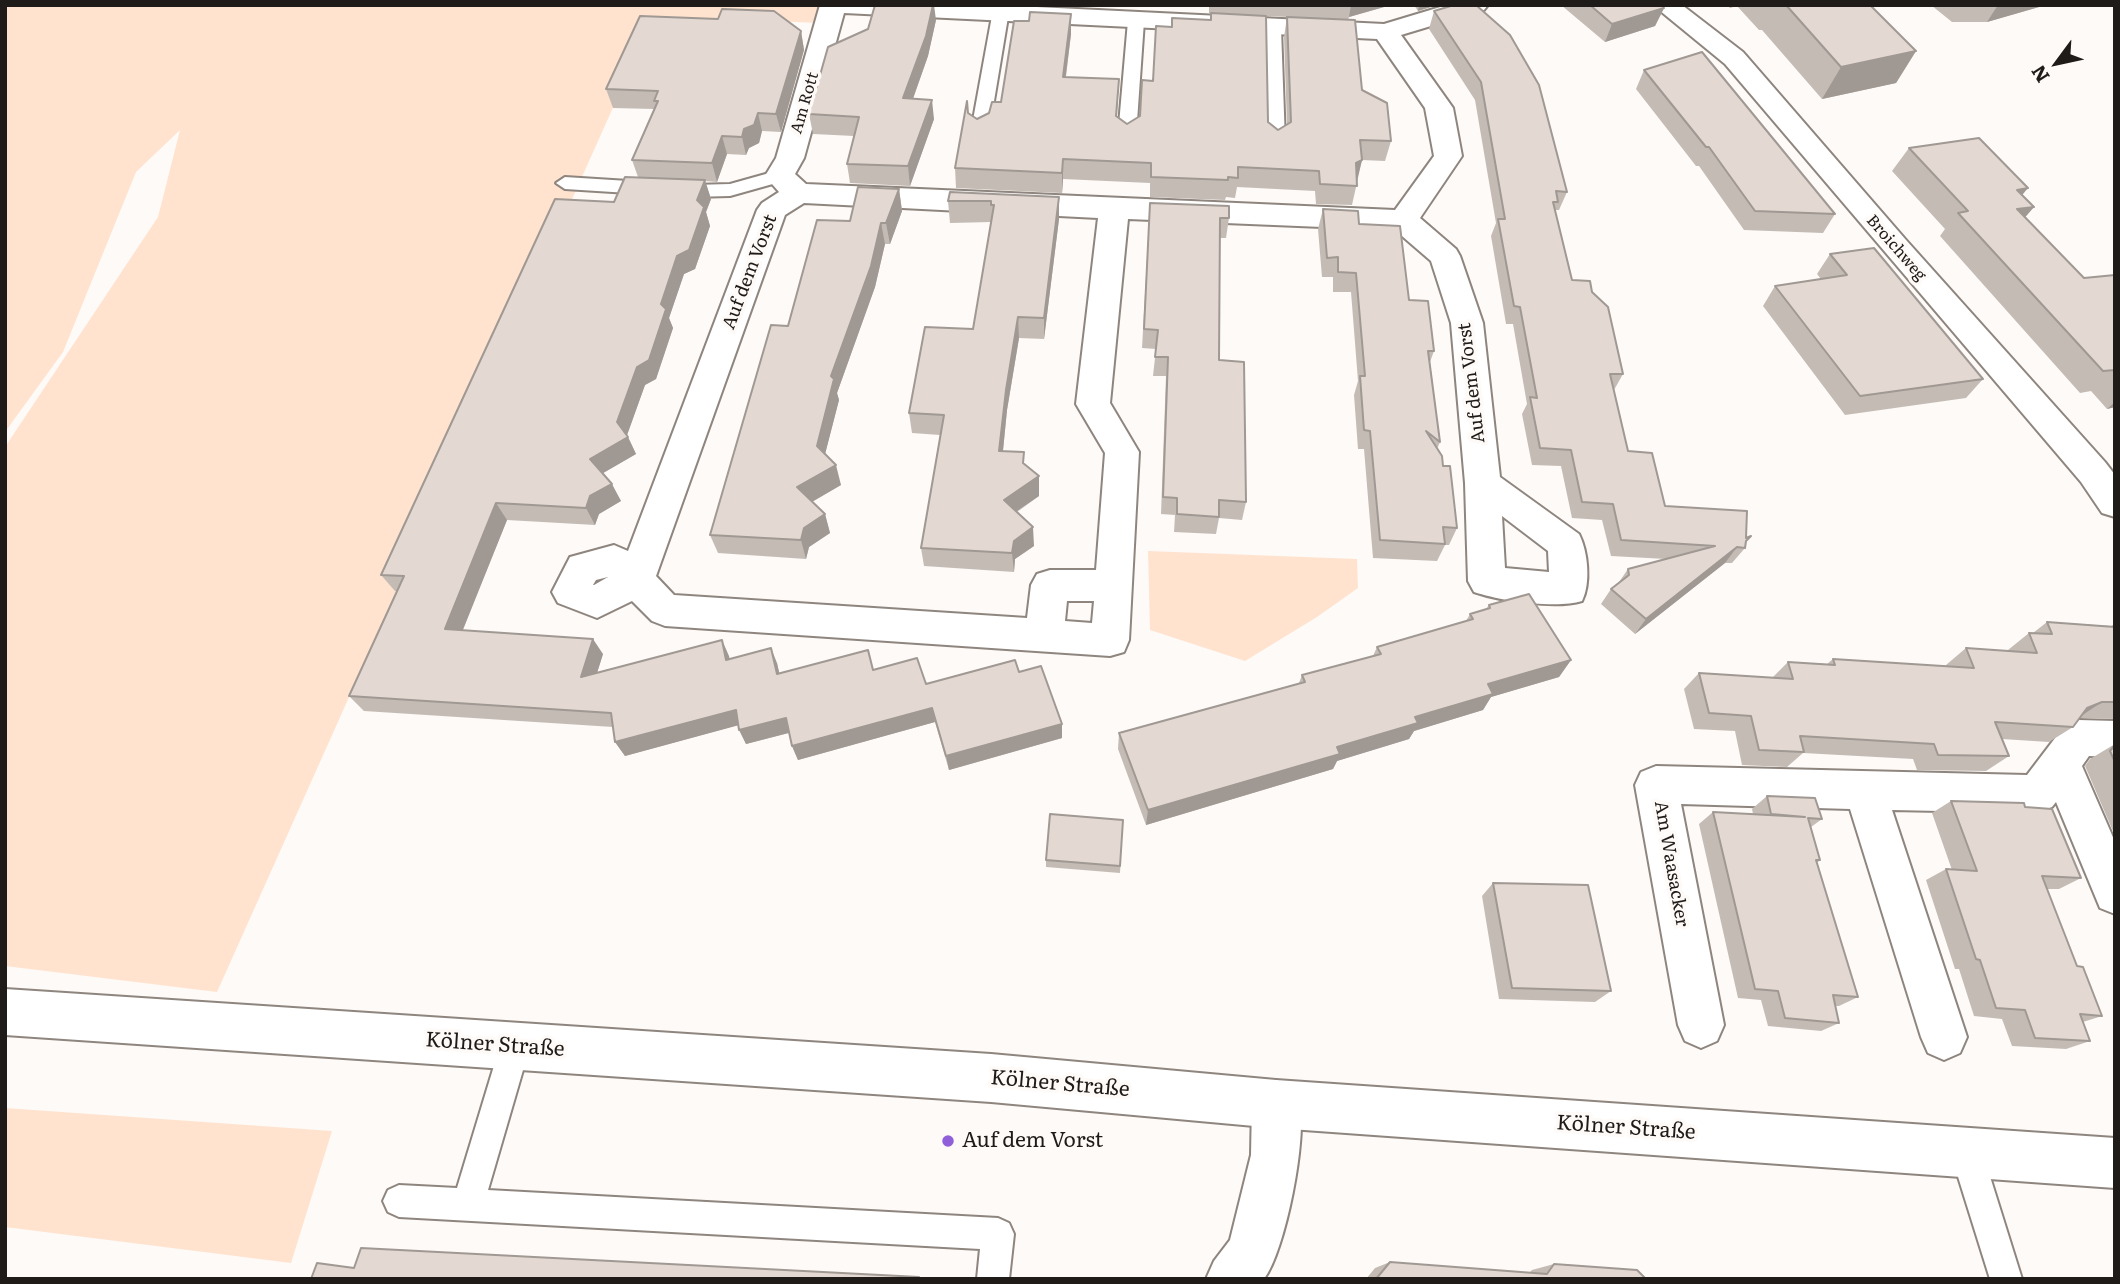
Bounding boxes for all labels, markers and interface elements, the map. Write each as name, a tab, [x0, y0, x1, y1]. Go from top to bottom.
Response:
north arrow	[2022, 28, 2092, 98]
text: N	[2023, 60, 2055, 89]
street label: Am Rott	[787, 70, 823, 136]
street label: Broichweg	[1862, 211, 1930, 285]
street label: Auf dem Vorst	[718, 212, 782, 332]
street label: Auf dem Vorst	[1454, 322, 1490, 444]
street label: Am Waasacker	[1649, 799, 1693, 929]
street label: Kölner Straße	[424, 1028, 566, 1062]
street label: Kölner Straße	[989, 1065, 1131, 1103]
street label: Kölner Straße	[1555, 1111, 1697, 1145]
place label: Auf dem Vorst	[962, 1128, 1103, 1154]
marker: Auf dem Vorst	[940, 1133, 956, 1149]

